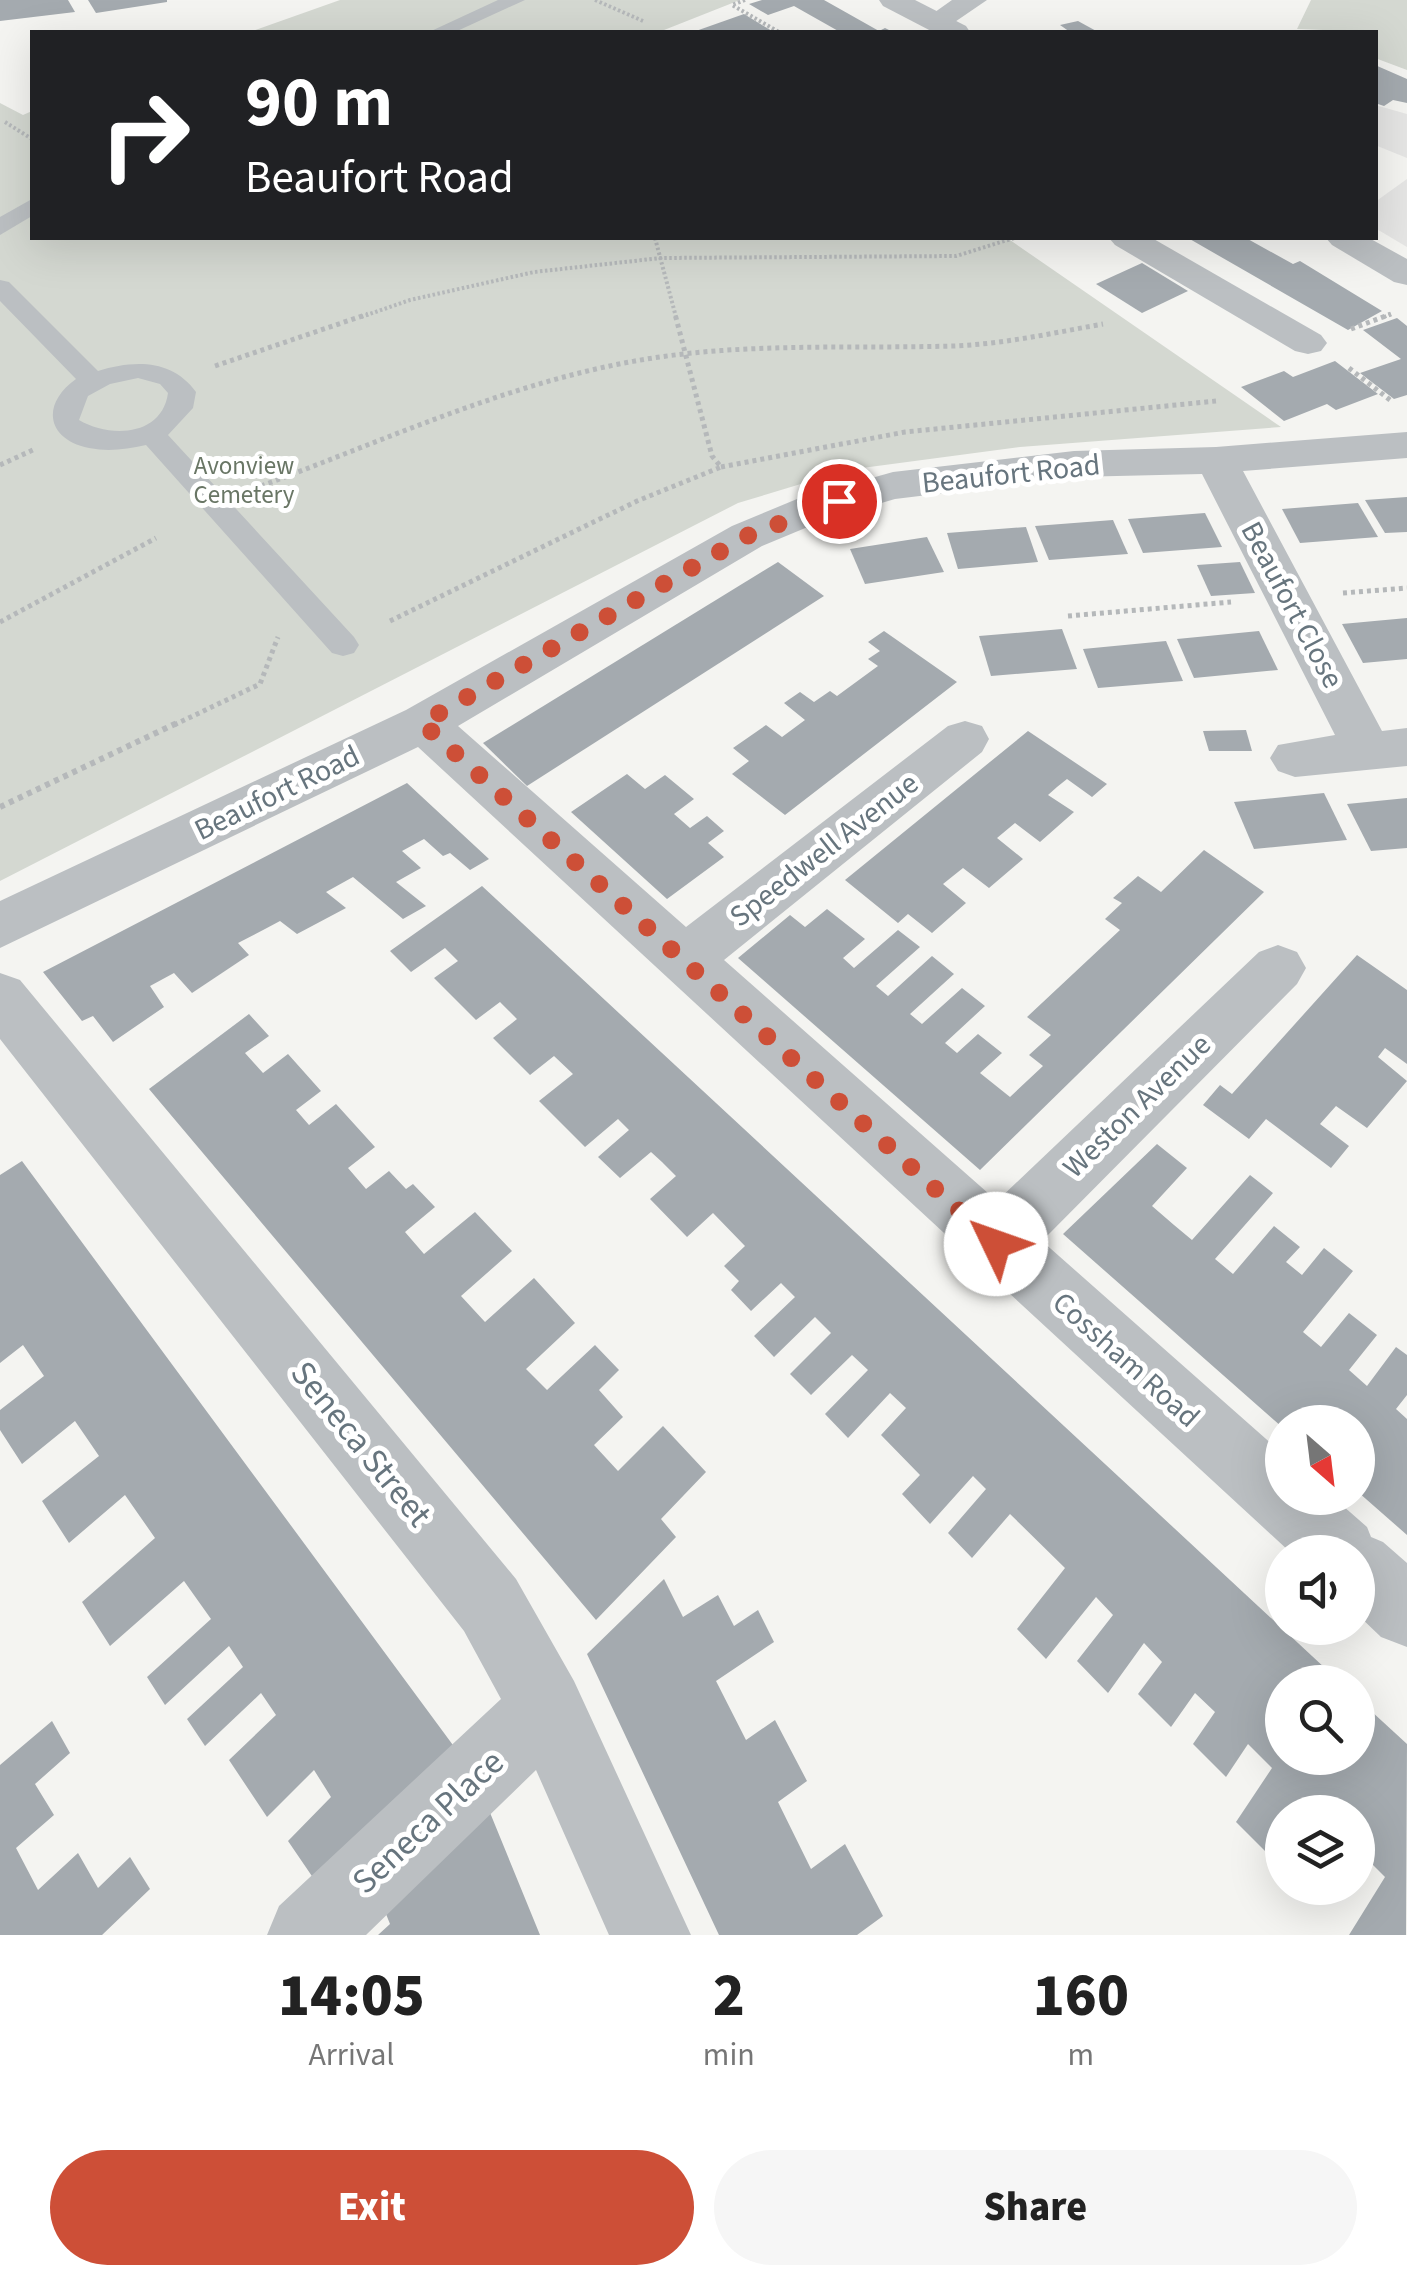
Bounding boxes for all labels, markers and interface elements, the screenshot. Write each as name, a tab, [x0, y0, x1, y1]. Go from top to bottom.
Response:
text: 90 m	[245, 53, 393, 153]
icon: right	[80, 70, 210, 200]
text: Beaufort Road	[245, 146, 514, 210]
street label: Beaufort Road	[920, 443, 1102, 505]
park label: Avonview Cemetery	[193, 448, 295, 513]
pin	[797, 459, 882, 544]
icon: arrive	[812, 474, 867, 529]
street label: Beaufort Close	[1230, 514, 1354, 696]
street label: Beaufort Road	[187, 734, 367, 852]
street label: Speedwell Avenue	[720, 763, 928, 937]
street label: Weston Avenue	[1053, 1024, 1221, 1188]
position arrow	[944, 1192, 1048, 1296]
street label: Cossham Road	[1043, 1282, 1209, 1438]
street label: Seneca Street	[278, 1350, 444, 1538]
north arrow	[1265, 1405, 1375, 1515]
map controls	[1265, 1405, 1375, 1905]
button: sound	[1265, 1535, 1375, 1645]
button: search	[1265, 1665, 1375, 1775]
street label: Seneca Place	[341, 1738, 515, 1906]
button: layers	[1265, 1795, 1375, 1905]
text: 14:05	[278, 1954, 425, 2039]
text: 2	[713, 1954, 745, 2039]
text: 160	[1033, 1954, 1129, 2039]
text: Arrival	[308, 2032, 394, 2078]
text: min	[703, 2032, 755, 2078]
text: m	[1068, 2032, 1094, 2078]
button: Exit	[50, 2150, 694, 2265]
button: Share	[714, 2150, 1357, 2265]

